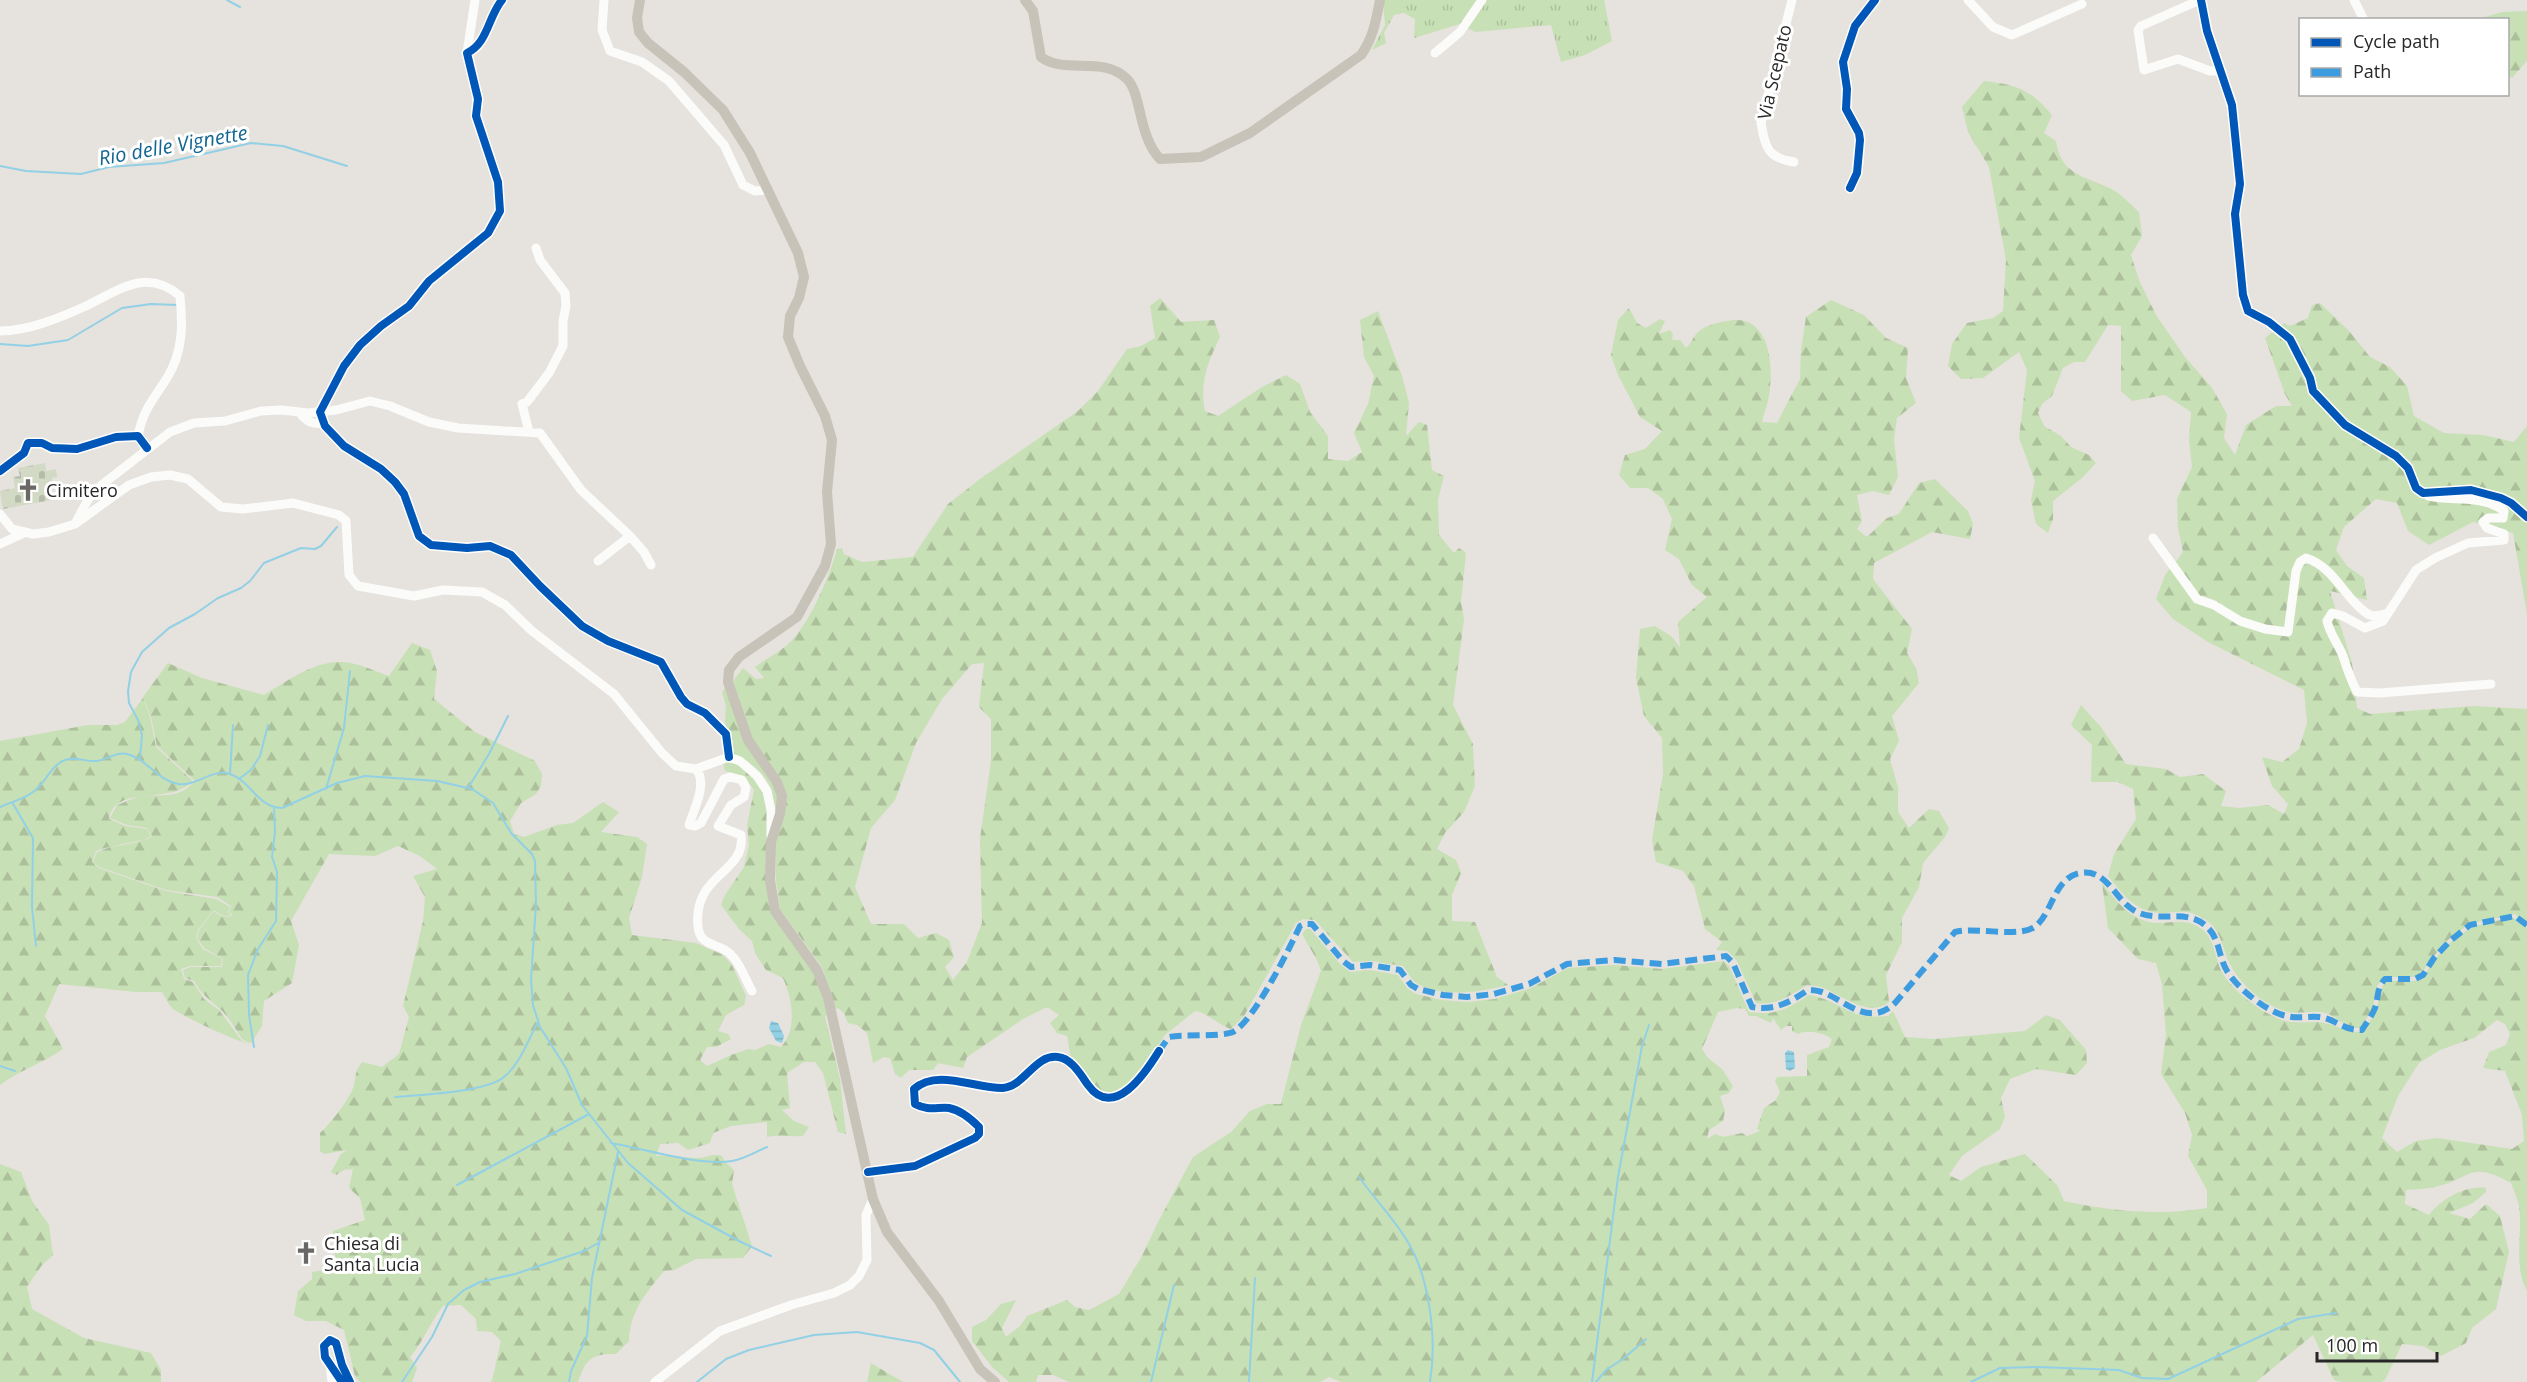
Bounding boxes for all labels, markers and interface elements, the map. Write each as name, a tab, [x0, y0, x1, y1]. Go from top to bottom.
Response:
legend	[2299, 18, 2509, 96]
street label: Via Scepato	[1751, 22, 1797, 122]
text: Cycle path	[2353, 29, 2440, 53]
text: Path	[2353, 59, 2391, 83]
water label: Rio delle Vignette	[96, 119, 250, 171]
church icon: Cimitero	[15, 477, 41, 503]
place label: Cimitero	[46, 478, 118, 502]
place label: Chiesa di Santa Lucia	[324, 1231, 420, 1276]
church icon: Chiesa di Santa Lucia	[293, 1240, 319, 1266]
scale bar	[2317, 1325, 2437, 1363]
text: 100 m	[2326, 1333, 2378, 1357]

